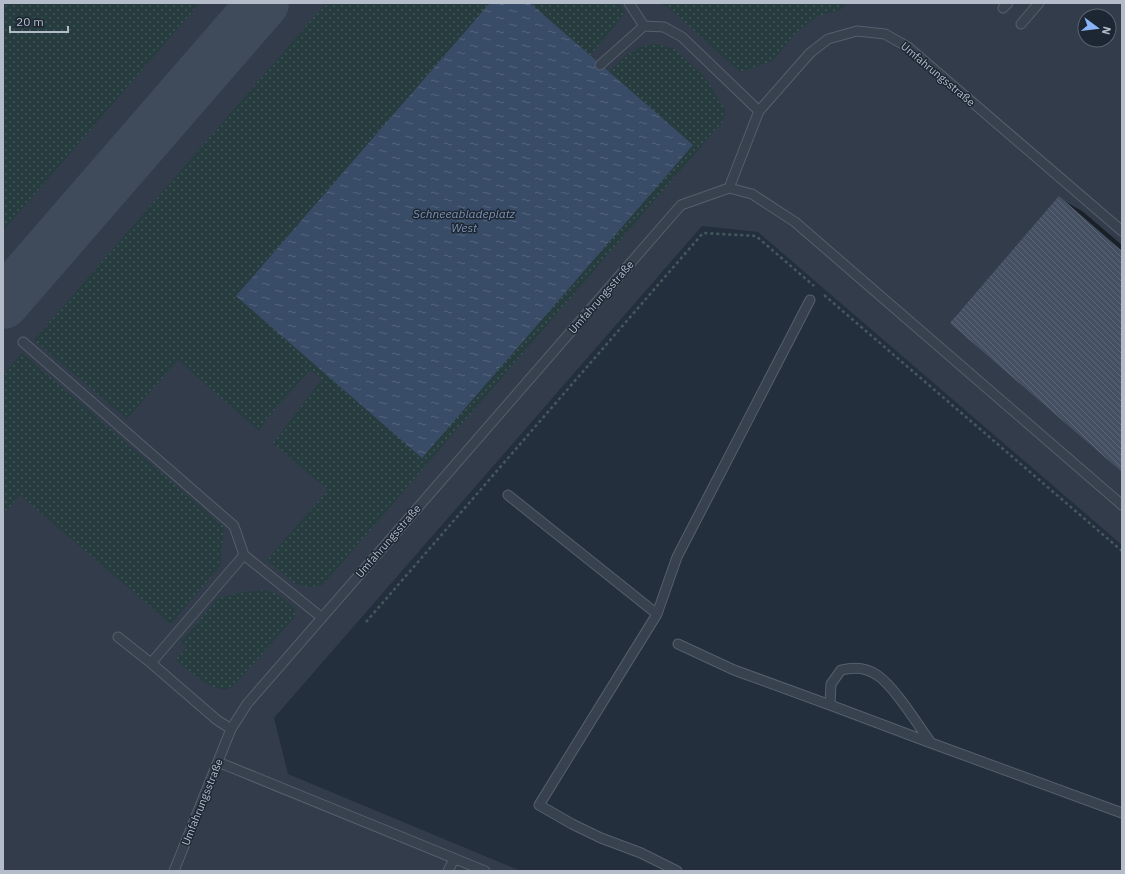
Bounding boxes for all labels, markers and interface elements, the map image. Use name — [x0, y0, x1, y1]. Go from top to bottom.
scale bar — [10, 8, 68, 34]
north arrow — [1077, 8, 1117, 48]
text: 20 m — [16, 14, 44, 29]
text: N — [1099, 25, 1114, 36]
street label: Umfahrungsstraße — [898, 39, 978, 109]
water label: Schneeabladeplatz West — [413, 206, 516, 235]
street label: Umfahrungsstraße — [565, 258, 637, 336]
street label: Umfahrungsstraße — [352, 502, 424, 580]
street label: Umfahrungsstraße — [178, 757, 226, 847]

